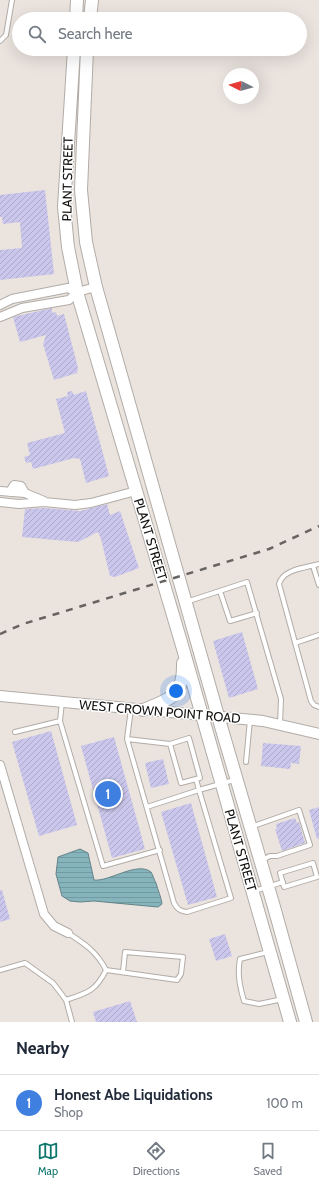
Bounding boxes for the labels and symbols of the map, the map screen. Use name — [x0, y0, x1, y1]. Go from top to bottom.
north arrow — [223, 68, 259, 104]
street label: PLANT STREET — [58, 136, 76, 221]
street label: PLANT STREET — [131, 496, 171, 582]
your location — [166, 681, 186, 701]
street label: WEST CROWN POINT ROAD — [79, 696, 241, 726]
pin: 1 — [95, 779, 121, 809]
street label: PLANT STREET — [222, 807, 260, 893]

